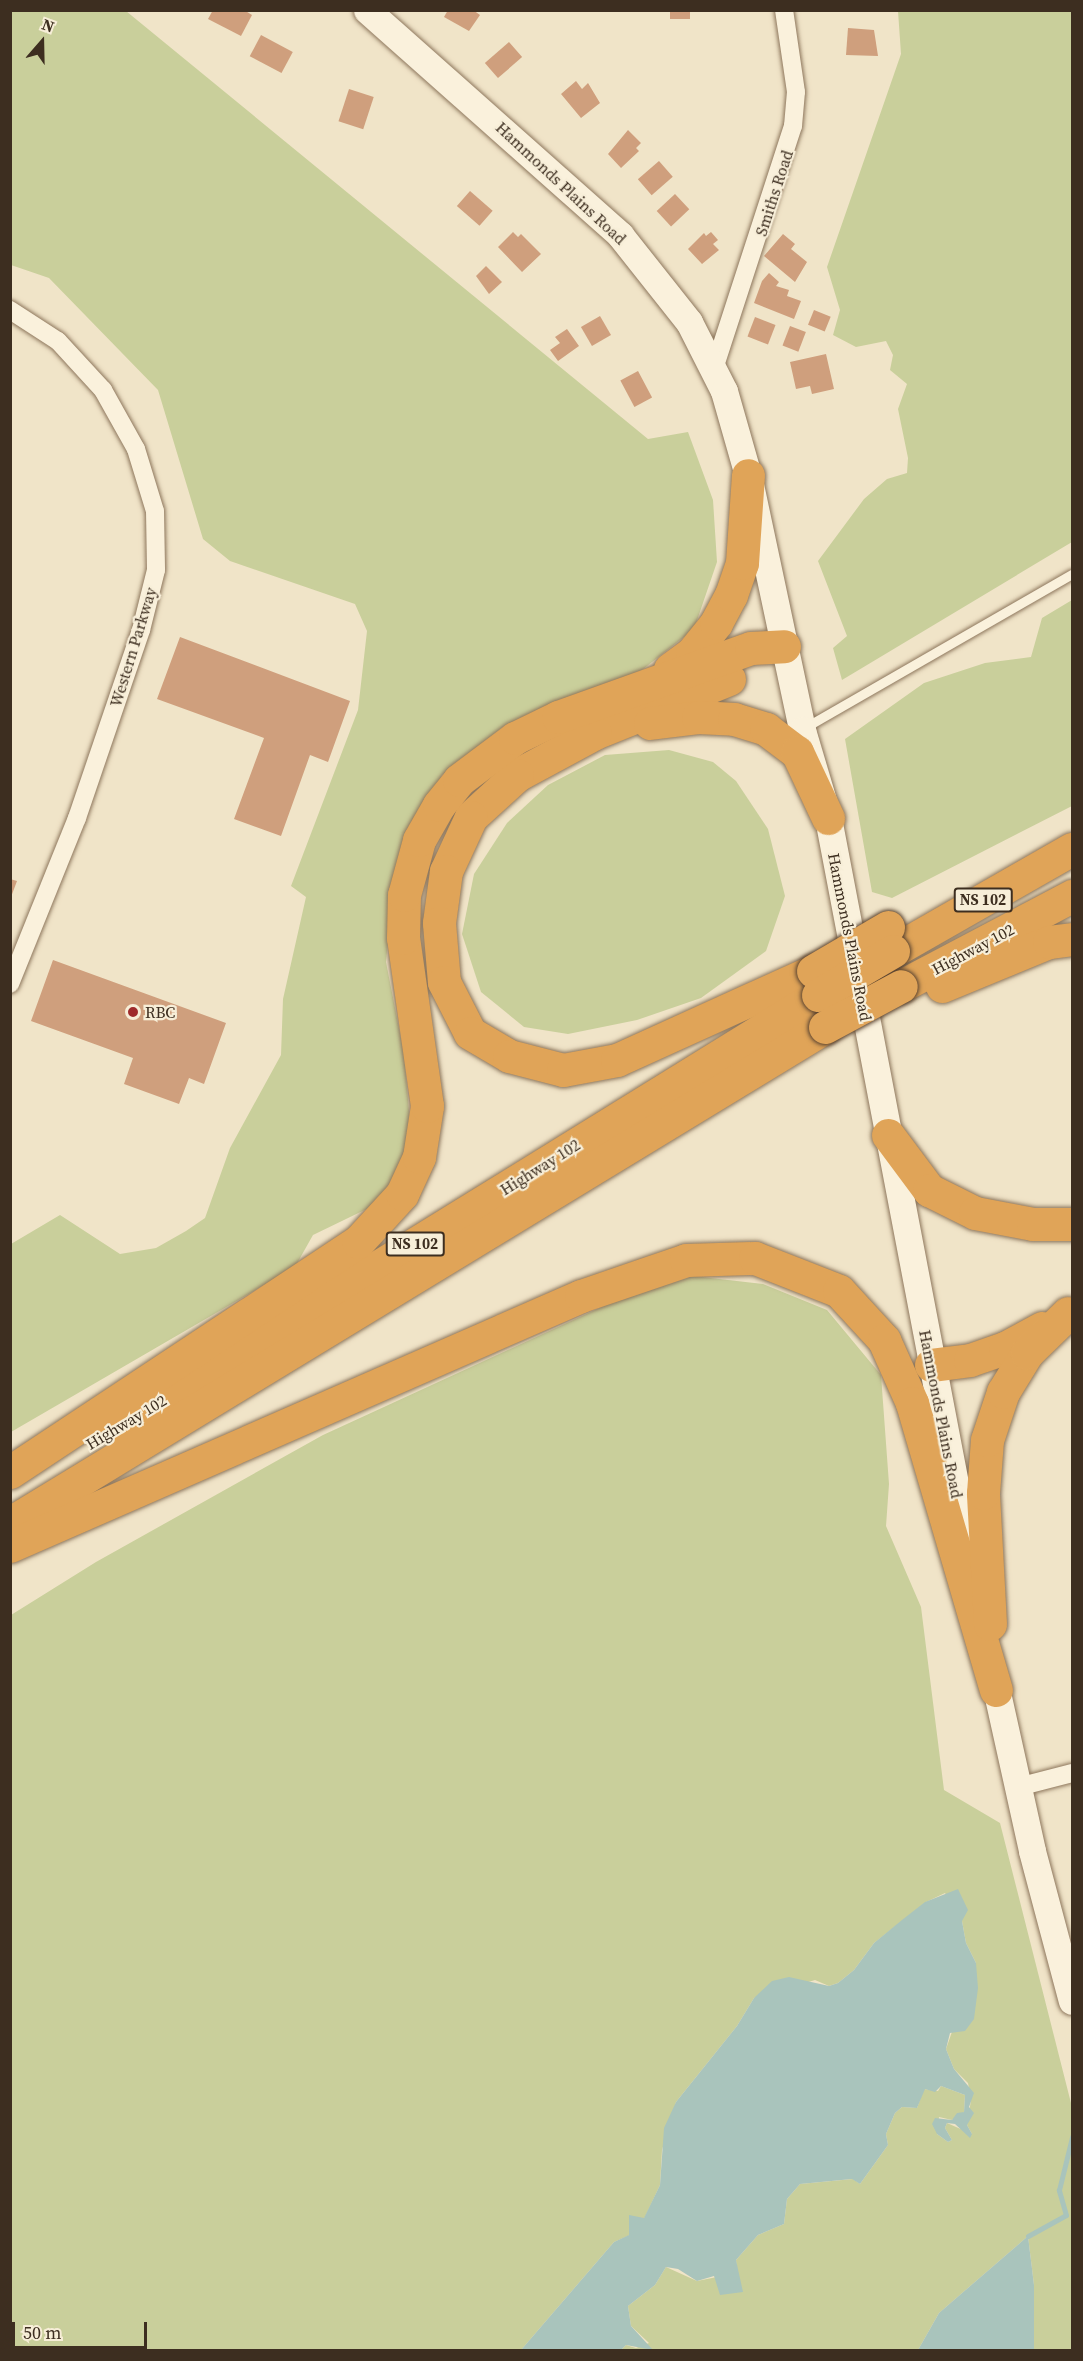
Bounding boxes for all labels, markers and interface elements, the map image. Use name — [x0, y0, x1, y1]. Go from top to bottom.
north arrow — [12, 12, 72, 72]
text: N — [39, 13, 57, 37]
street label: Hammonds Plains Road — [492, 118, 630, 248]
street label: Smiths Road — [751, 148, 797, 238]
street label: Western Parkway — [106, 585, 160, 709]
street label: Hammonds Plains Road — [824, 851, 876, 1023]
road number: NS 102 — [953, 888, 1013, 912]
street label: Highway 102 — [929, 919, 1017, 979]
place label: RBC — [145, 1002, 175, 1022]
marker: RBC — [126, 1005, 140, 1019]
street label: Highway 102 — [497, 1135, 583, 1199]
road number: NS 102 — [385, 1232, 445, 1256]
street label: Hammonds Plains Road — [915, 1328, 967, 1500]
street label: Highway 102 — [82, 1390, 170, 1454]
scale bar — [15, 2310, 150, 2348]
text: 50 m — [23, 2320, 61, 2345]

